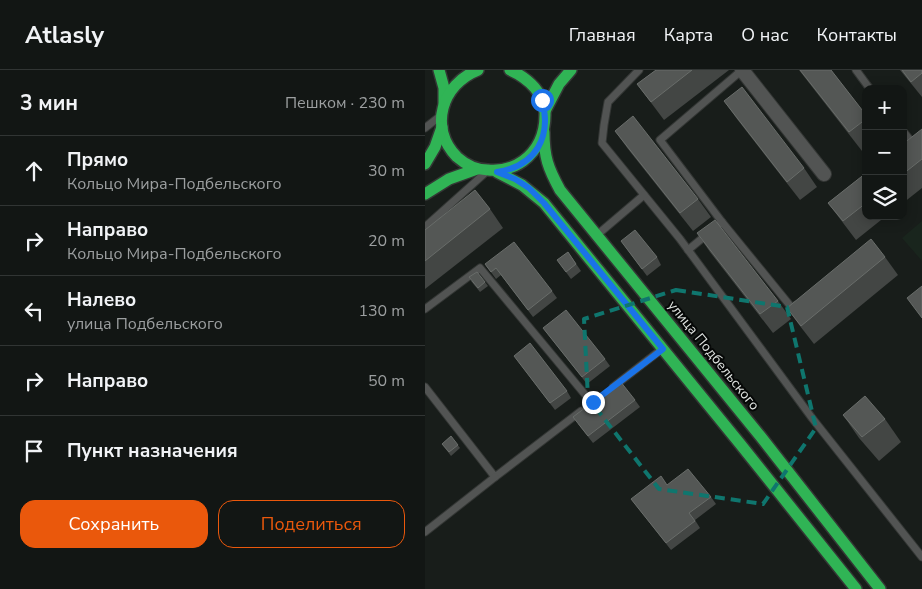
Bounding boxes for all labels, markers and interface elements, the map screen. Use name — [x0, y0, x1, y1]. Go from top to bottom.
text: Atlasly — [25, 19, 104, 51]
text: Главная — [569, 23, 636, 47]
text: Карта — [664, 23, 713, 47]
text: О нас — [741, 23, 789, 47]
text: Контакты — [817, 23, 897, 47]
map controls — [862, 85, 907, 220]
button: + — [862, 85, 907, 130]
text: 3 мин — [20, 89, 78, 117]
route start — [531, 89, 554, 112]
text: Пешком · 230 m — [285, 92, 405, 114]
button: − — [862, 130, 907, 175]
text: Прямо — [67, 147, 128, 173]
icon: ahead — [20, 157, 48, 185]
text: 30 m — [368, 160, 405, 182]
text: Кольцо Мира-Подбельского — [67, 173, 282, 195]
button: layers — [862, 175, 907, 220]
text: Направо — [67, 217, 148, 243]
icon: right — [20, 227, 48, 255]
text: 20 m — [368, 230, 405, 252]
text: Кольцо Мира-Подбельского — [67, 243, 282, 265]
text: Налево — [67, 287, 136, 313]
street label: улица Подбельского — [663, 296, 764, 414]
icon: left — [20, 297, 48, 325]
text: 130 m — [358, 300, 405, 322]
text: улица Подбельского — [67, 313, 223, 335]
icon: right — [20, 367, 48, 395]
text: Направо — [67, 368, 148, 394]
text: 50 m — [368, 370, 405, 392]
route end — [582, 391, 605, 414]
icon: arrive — [20, 437, 48, 465]
text: Пункт назначения — [67, 438, 238, 464]
button: Сохранить — [20, 500, 208, 548]
button: Поделиться — [218, 500, 405, 548]

